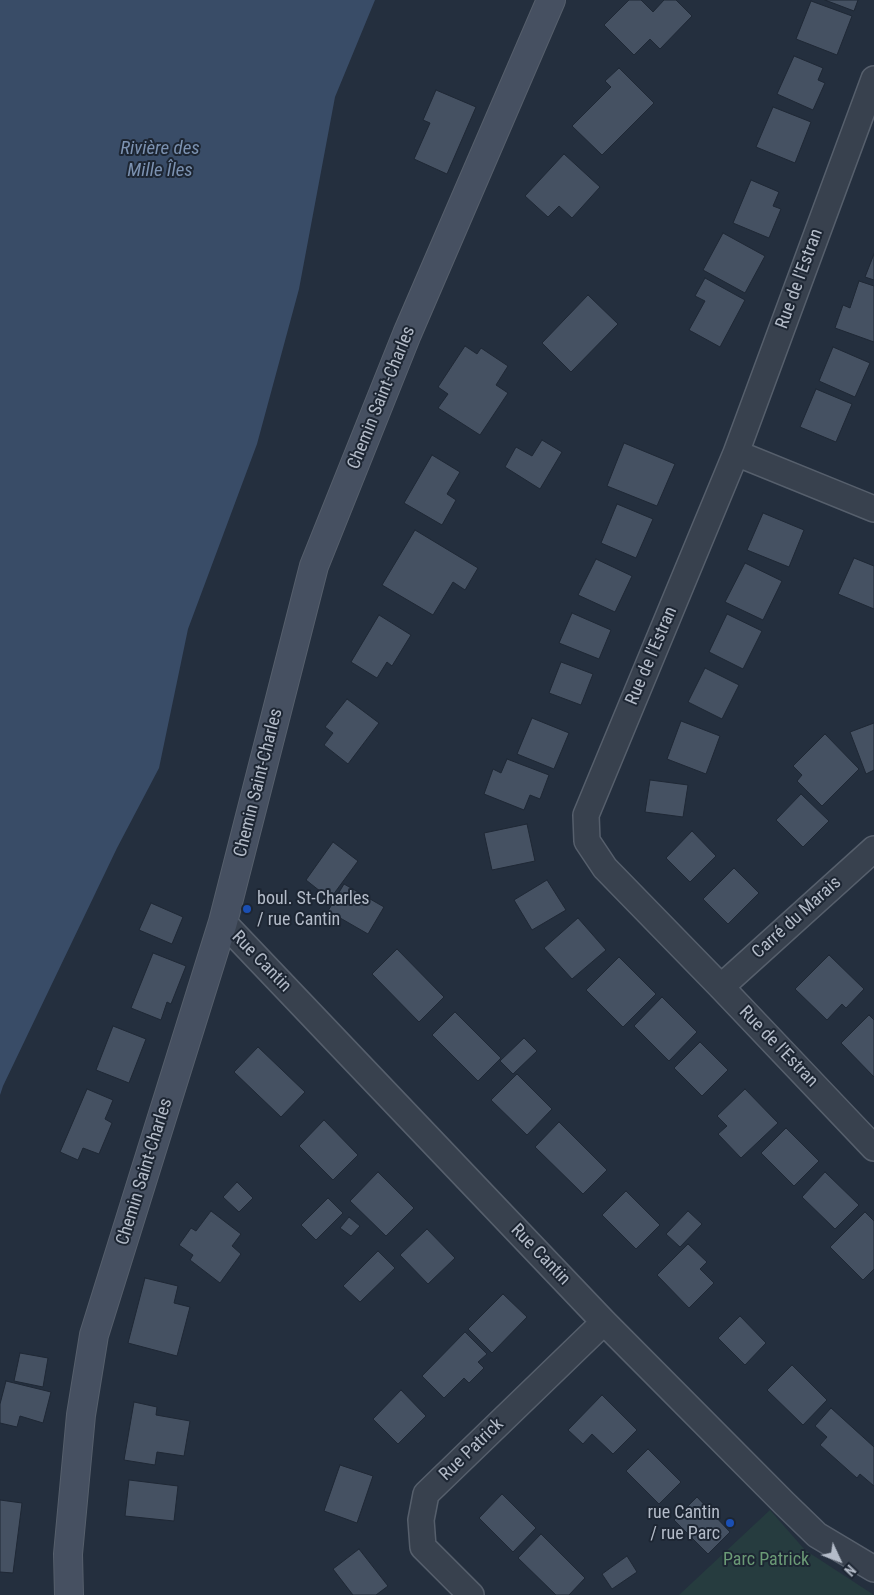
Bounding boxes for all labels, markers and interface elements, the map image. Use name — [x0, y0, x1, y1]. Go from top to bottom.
water label: Rivière des Mille Îles — [120, 138, 200, 182]
street label: Rue de l'Estran — [772, 226, 828, 332]
street label: Chemin Saint-Charles — [343, 323, 421, 473]
street label: Rue de l'Estran — [622, 604, 682, 708]
street label: Chemin Saint-Charles — [230, 707, 288, 859]
street label: Carré du Marais — [748, 872, 846, 964]
place label: boul. St-Charles / rue Cantin — [257, 888, 370, 931]
marker: boul. St-Charles / rue Cantin — [241, 903, 253, 915]
street label: Rue Cantin — [227, 927, 295, 997]
street label: Rue de l'Estran — [734, 1002, 822, 1092]
street label: Chemin Saint-Charles — [112, 1096, 178, 1248]
street label: Rue Cantin — [506, 1220, 574, 1290]
street label: Rue Patrick — [435, 1414, 509, 1486]
place label: rue Cantin / rue Parc — [648, 1502, 720, 1545]
marker: rue Cantin / rue Parc — [724, 1517, 736, 1529]
north arrow — [814, 1535, 864, 1585]
park label: Parc Patrick — [723, 1549, 809, 1571]
text: N — [841, 1562, 859, 1579]

